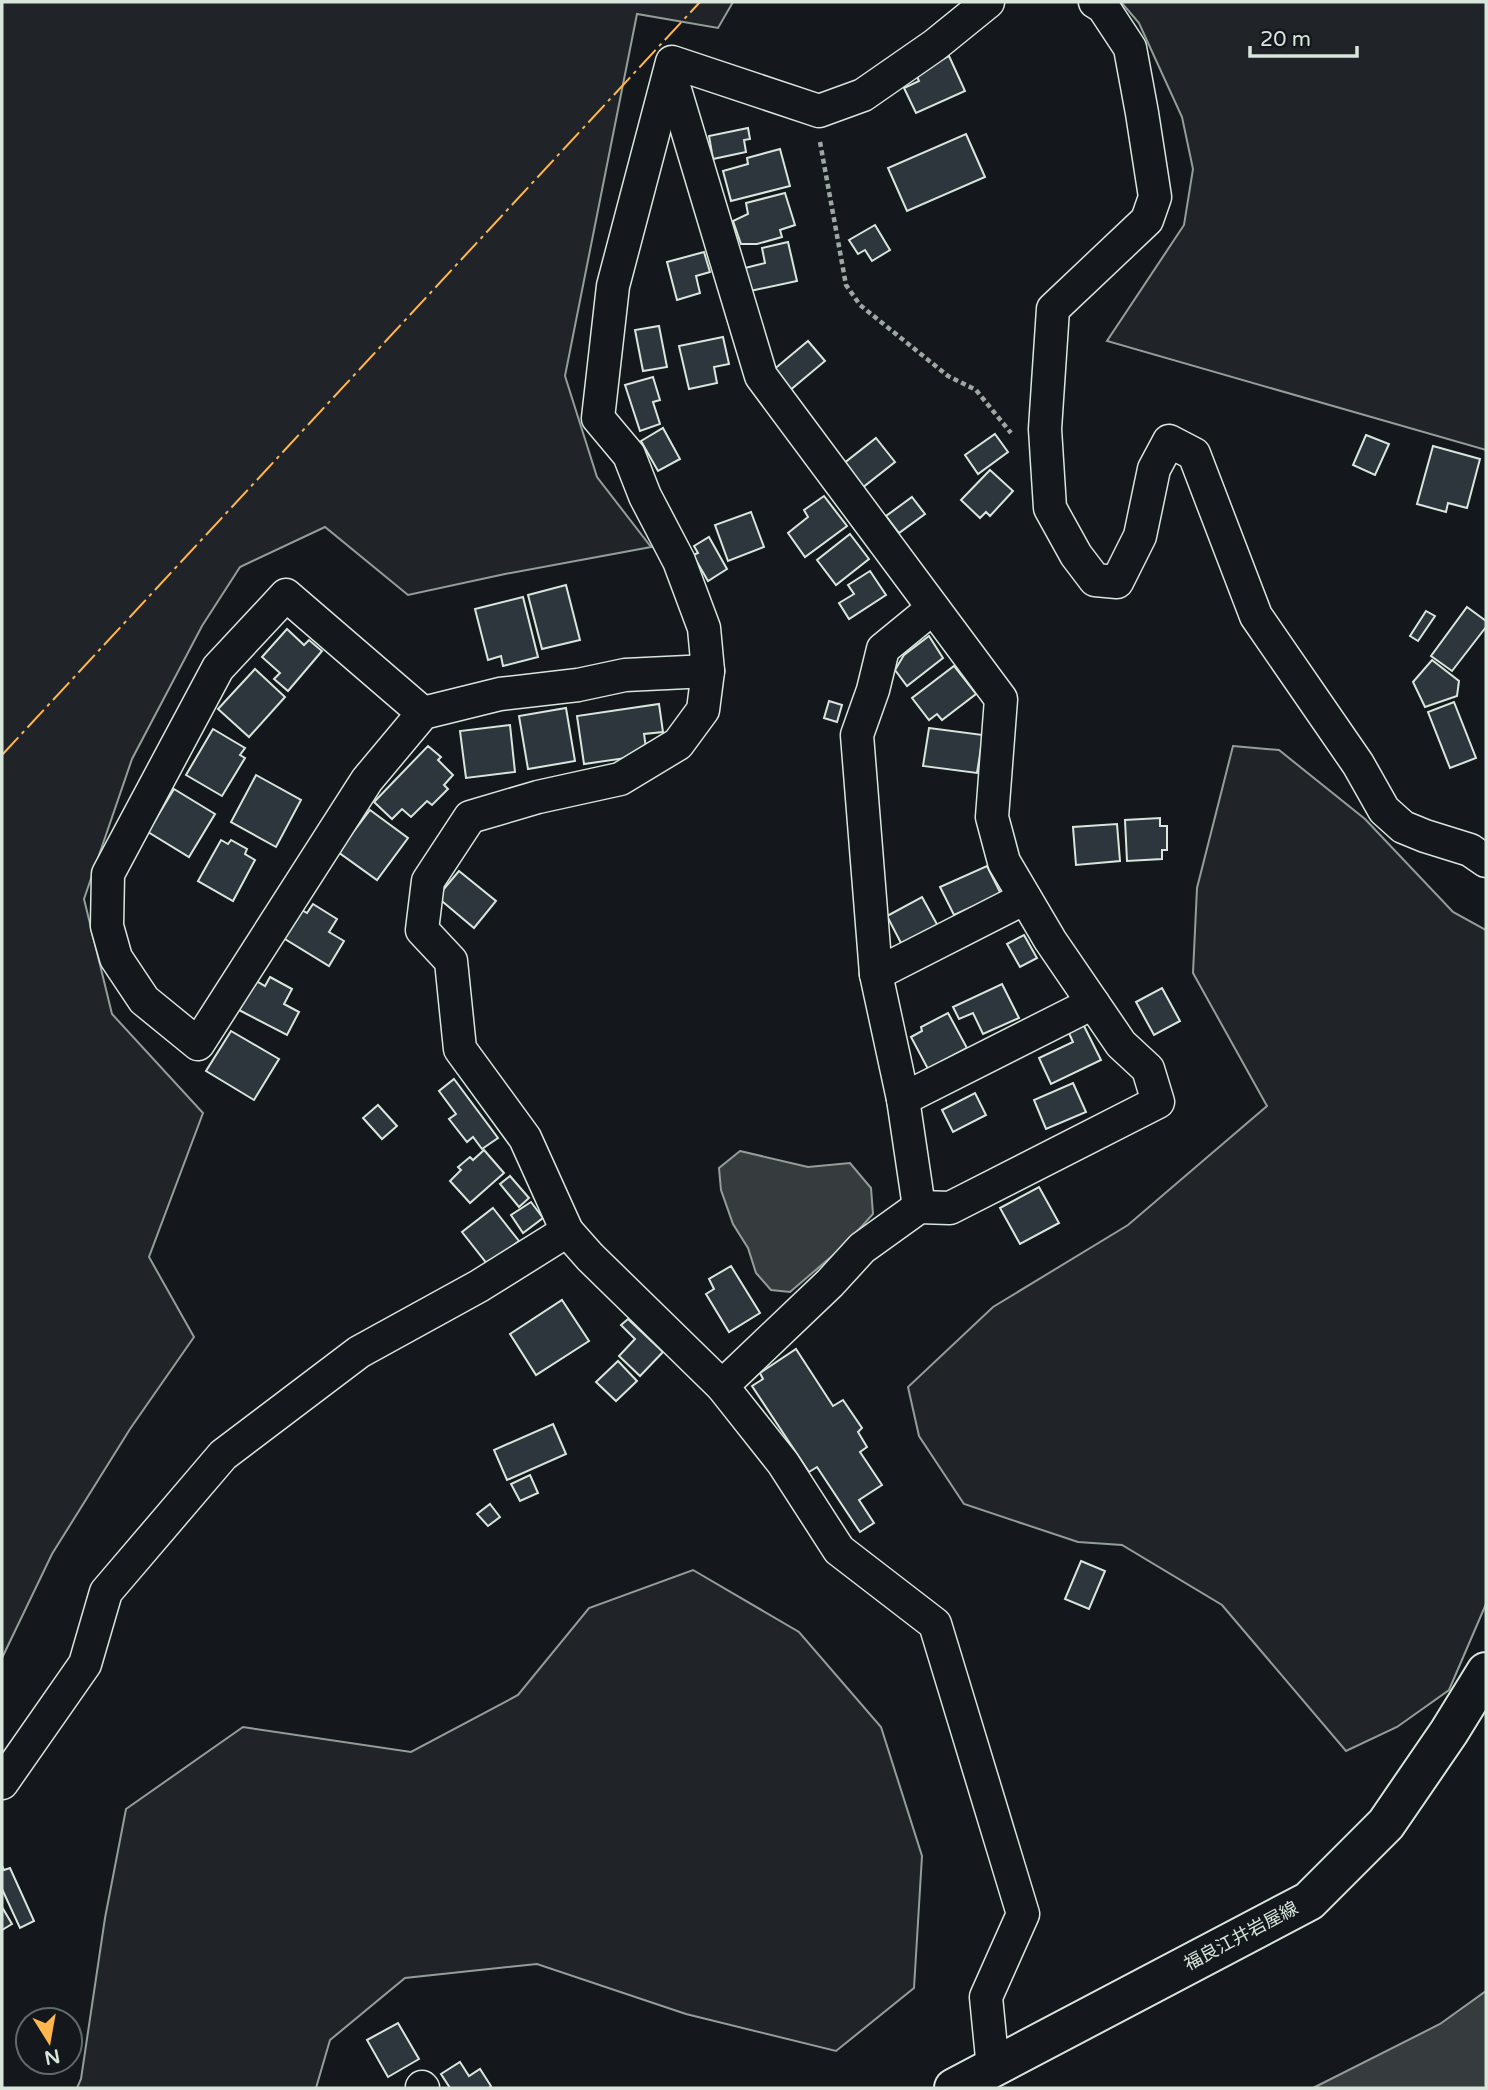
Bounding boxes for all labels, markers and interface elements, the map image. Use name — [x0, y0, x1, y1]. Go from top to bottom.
scale bar — [1250, 14, 1357, 58]
text: 20 m — [1260, 27, 1311, 52]
street label: 福良江井岩屋線 — [1180, 1897, 1302, 1975]
north arrow — [14, 2006, 84, 2076]
text: N — [42, 2044, 62, 2069]

